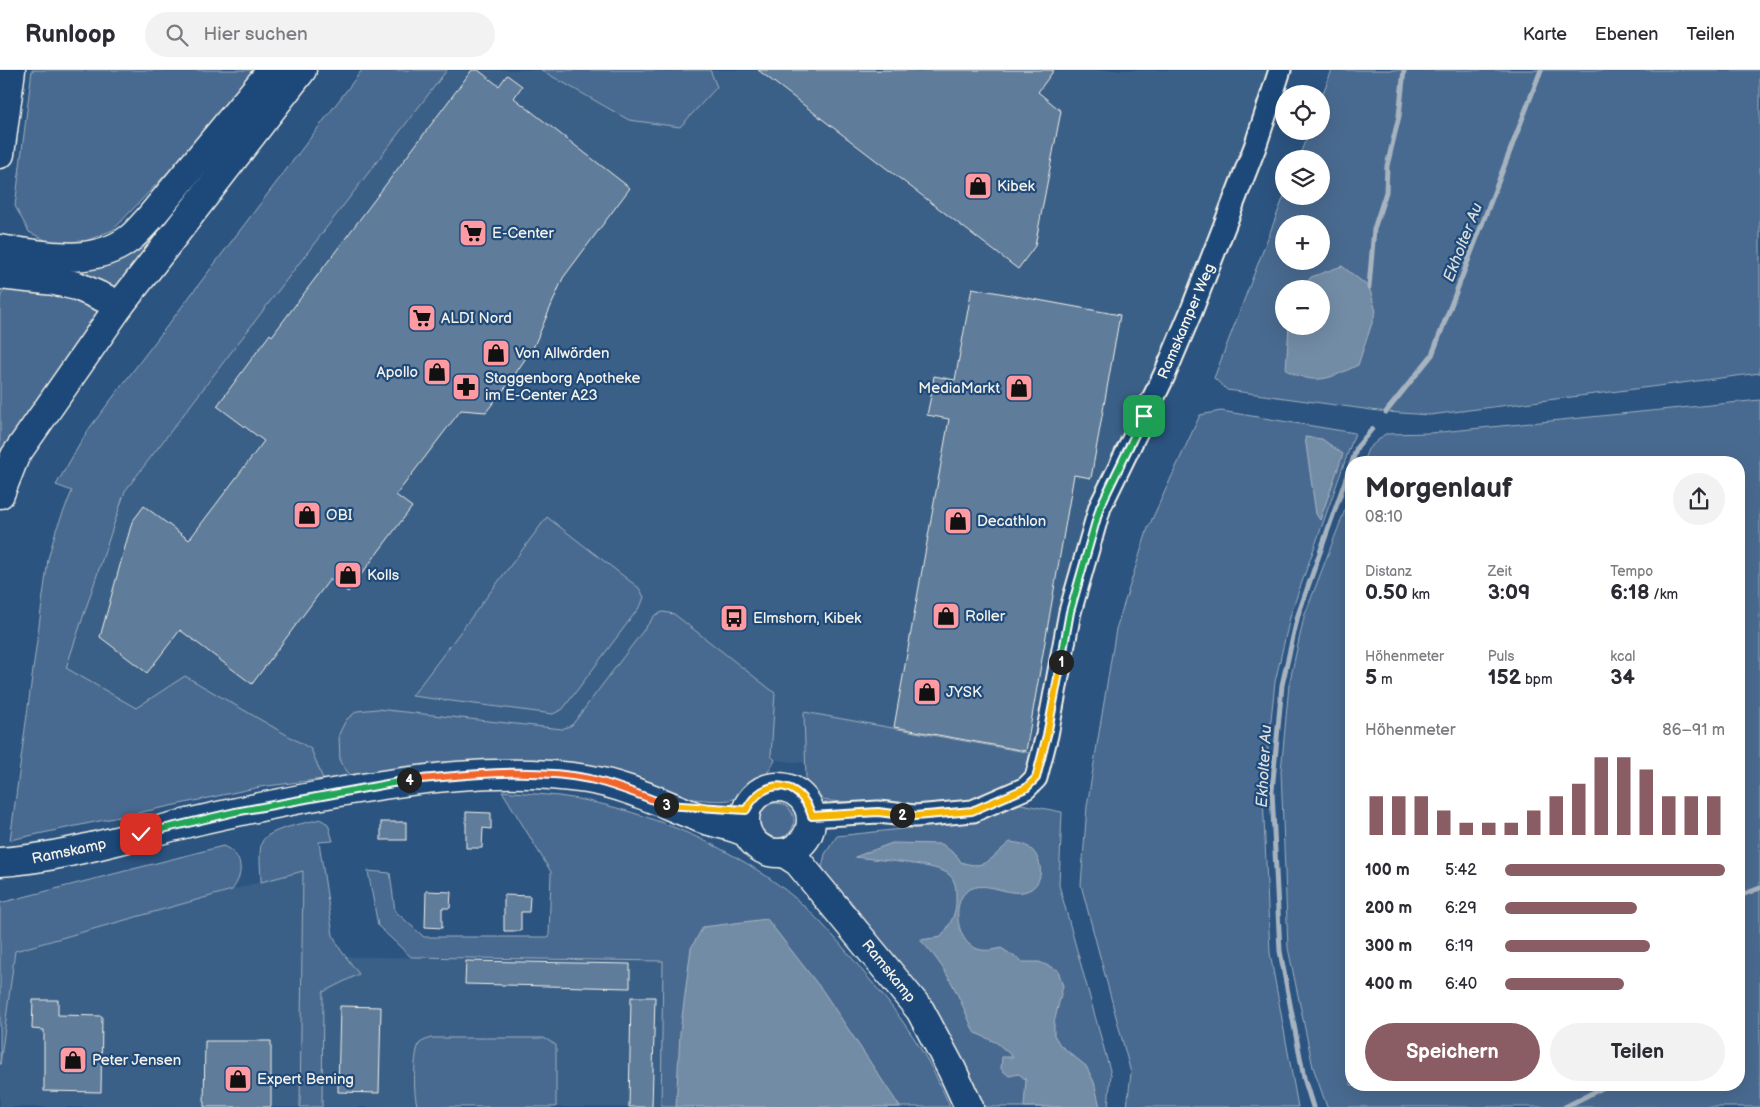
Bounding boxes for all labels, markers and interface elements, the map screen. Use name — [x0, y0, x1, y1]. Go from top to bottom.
search box — [145, 12, 495, 57]
text: Runloop — [25, 20, 115, 49]
icon: search — [163, 21, 191, 49]
text: Hier suchen — [203, 23, 308, 46]
text: Karte — [1523, 24, 1567, 45]
text: Ebenen — [1595, 24, 1658, 45]
text: Teilen — [1686, 24, 1735, 45]
map controls — [1275, 85, 1330, 335]
button: locate — [1275, 85, 1330, 140]
button: layers — [1275, 150, 1330, 205]
shop icon: Kibek — [963, 171, 993, 201]
place label: Kibek — [997, 177, 1036, 196]
water label: Ekholter Au — [1440, 200, 1487, 285]
button: + — [1275, 215, 1330, 270]
supermarket icon: E-Center — [458, 218, 488, 248]
place label: E-Center — [492, 224, 554, 243]
street label: Ramskamper Weg — [1154, 260, 1219, 382]
button: − — [1275, 280, 1330, 335]
supermarket icon: ALDI Nord — [407, 303, 437, 333]
place label: ALDI Nord — [441, 309, 512, 328]
shop icon: Von Allwörden — [481, 338, 511, 368]
place label: Von Allwörden — [515, 344, 609, 363]
shop icon: Apollo — [422, 357, 452, 387]
place label: Apollo — [377, 363, 418, 382]
place label: Staggenborg Apotheke im E-Center A23 — [485, 369, 640, 405]
pharmacy icon: Staggenborg Apotheke im E-Center A23 — [451, 372, 481, 402]
shop icon: MediaMarkt — [1004, 373, 1034, 403]
place label: MediaMarkt — [918, 379, 1000, 398]
pin — [1123, 395, 1165, 437]
icon: arrive — [1130, 402, 1158, 430]
text: Morgenlauf — [1365, 472, 1512, 505]
button: share — [1673, 473, 1725, 525]
shop icon: OBI — [292, 500, 322, 530]
place label: OBI — [326, 506, 353, 525]
shop icon: Decathlon — [943, 506, 973, 536]
text: 08:10 — [1365, 508, 1403, 527]
place label: Decathlon — [977, 512, 1046, 531]
shop icon: Kolls — [333, 560, 363, 590]
text: Distanz — [1365, 563, 1412, 580]
text: Zeit — [1488, 563, 1512, 580]
text: Tempo — [1610, 563, 1653, 580]
place label: Kolls — [367, 566, 400, 585]
text: 0.50 — [1365, 580, 1408, 605]
text: 3:09 — [1488, 580, 1530, 605]
text: 6:18 — [1610, 580, 1650, 605]
text: km — [1408, 586, 1430, 603]
text: /km — [1650, 586, 1678, 603]
shop icon: Roller — [931, 601, 961, 631]
bus stop icon: Elmshorn, Kibek — [719, 603, 749, 633]
place label: Roller — [965, 607, 1006, 626]
place label: Elmshorn, Kibek — [753, 609, 862, 628]
text: Höhenmeter — [1365, 648, 1444, 665]
text: Puls — [1488, 648, 1514, 665]
text: kcal — [1610, 648, 1635, 665]
pin: 1 — [1048, 650, 1074, 674]
text: 1 — [1059, 654, 1064, 671]
text: 5 — [1365, 665, 1377, 690]
text: 152 — [1488, 665, 1521, 690]
text: 34 — [1610, 665, 1635, 690]
text: m — [1377, 671, 1392, 688]
text: bpm — [1521, 671, 1553, 688]
shop icon: JYSK — [912, 677, 942, 707]
place label: JYSK — [946, 683, 982, 702]
text: Höhenmeter — [1365, 721, 1455, 740]
text: 86–91 m — [1662, 721, 1725, 740]
water label: Ekholter Au — [1253, 724, 1276, 808]
pin: 4 — [396, 768, 422, 792]
text: 4 — [405, 772, 414, 789]
pin: 3 — [654, 792, 678, 818]
text: 3 — [662, 797, 671, 814]
pin: 2 — [890, 802, 914, 828]
text: 2 — [898, 807, 907, 824]
pin — [120, 813, 162, 855]
icon: check — [127, 820, 155, 848]
street label: Ramskamp — [30, 834, 108, 869]
text: 100 m — [1365, 861, 1410, 880]
text: 5:42 — [1445, 861, 1477, 880]
text: 200 m — [1365, 899, 1412, 918]
text: 6:29 — [1445, 899, 1477, 918]
street label: Ramskamp — [857, 936, 920, 1007]
text: 300 m — [1365, 937, 1412, 956]
text: 6:19 — [1445, 937, 1473, 956]
text: 400 m — [1365, 975, 1412, 994]
text: 6:40 — [1445, 975, 1477, 994]
button: Speichern — [1365, 1023, 1540, 1081]
button: Teilen — [1550, 1023, 1725, 1081]
shop icon: Peter Jensen — [58, 1045, 88, 1075]
place label: Peter Jensen — [92, 1051, 181, 1070]
shop icon: Expert Bening — [223, 1064, 253, 1094]
place label: Expert Bening — [257, 1070, 354, 1089]

